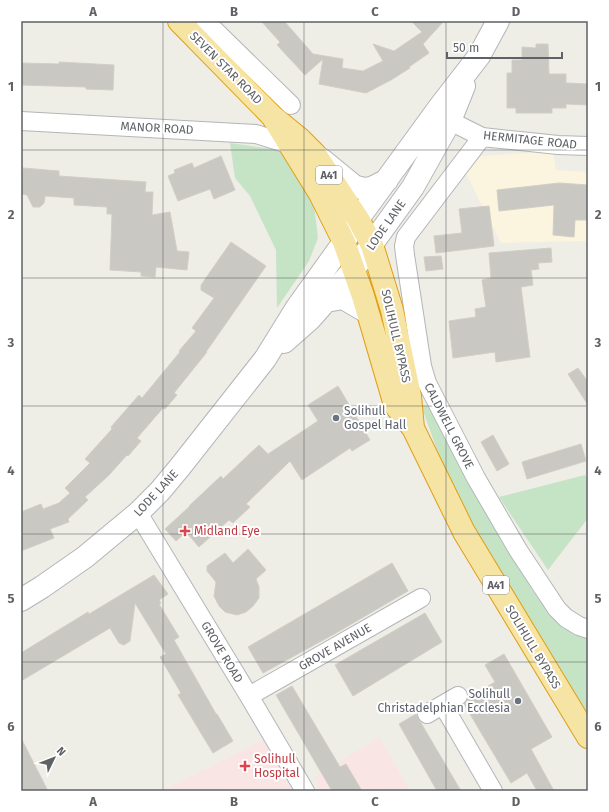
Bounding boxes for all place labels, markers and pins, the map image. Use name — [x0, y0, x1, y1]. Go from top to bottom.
place label: Solihull Gospel Hall — [344, 404, 407, 432]
marker: Solihull Gospel Hall — [331, 413, 341, 423]
place label: Midland Eye — [194, 524, 260, 538]
marker: Midland Eye — [179, 525, 191, 537]
place label: Solihull Christadelphian Ecclesia — [378, 687, 510, 715]
marker: Solihull Christadelphian Ecclesia — [513, 696, 523, 706]
place label: Solihull Hospital — [254, 752, 300, 780]
marker: Solihull Hospital — [239, 760, 251, 772]

